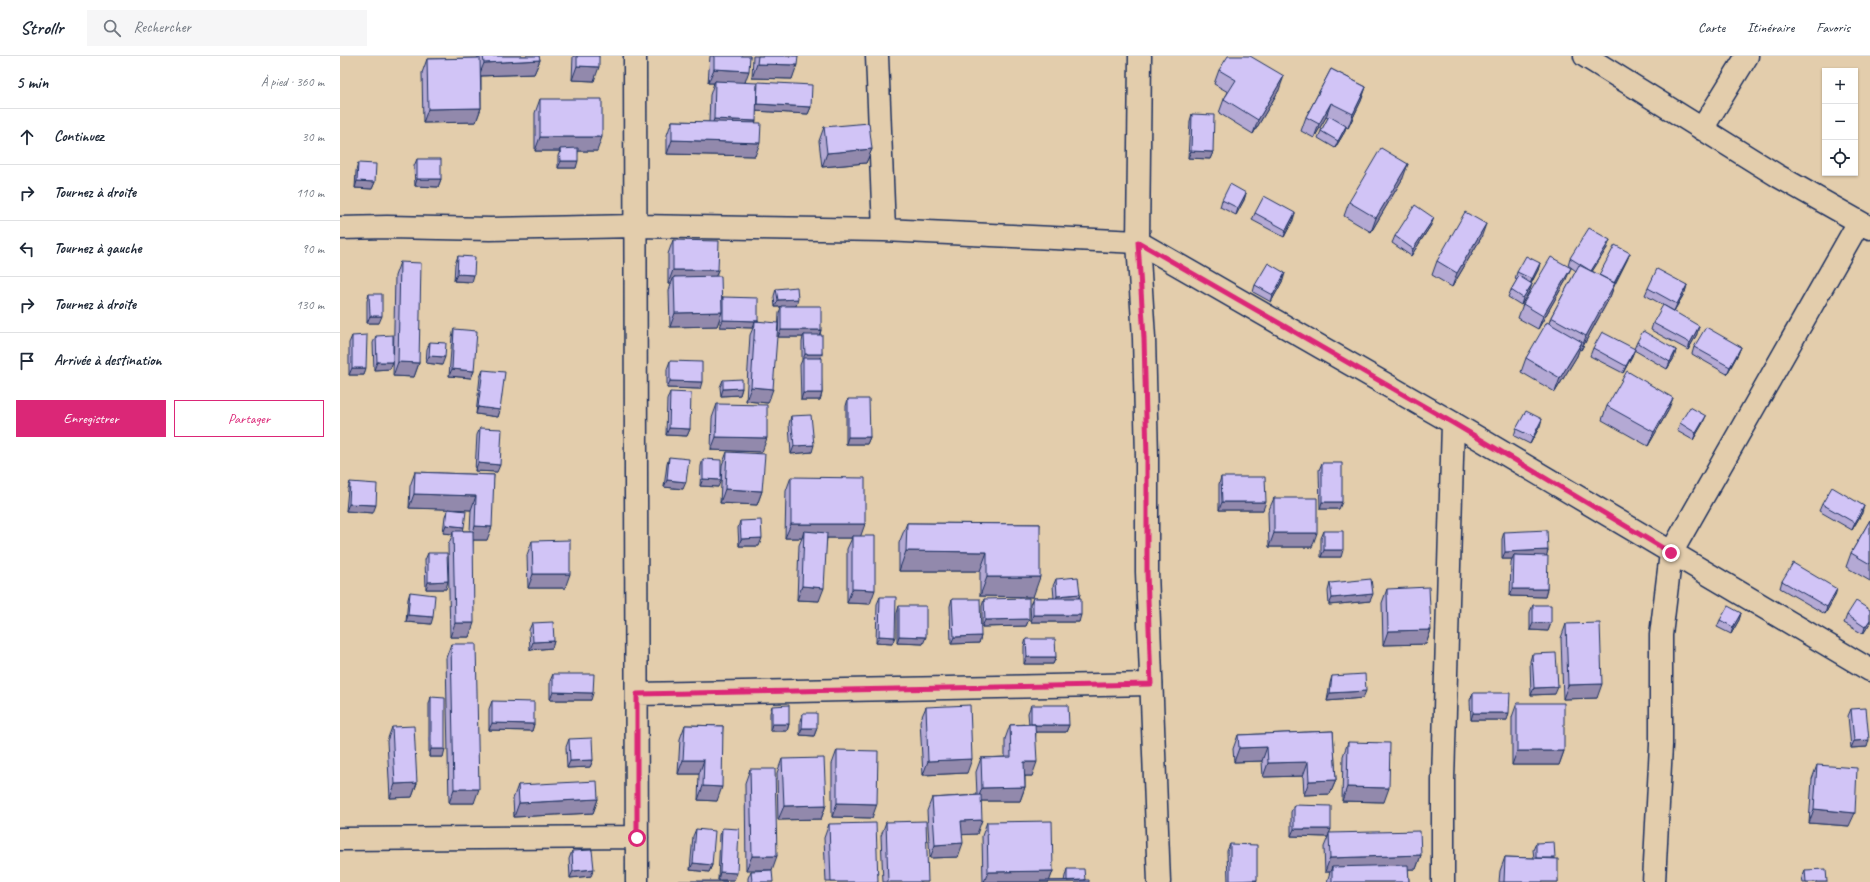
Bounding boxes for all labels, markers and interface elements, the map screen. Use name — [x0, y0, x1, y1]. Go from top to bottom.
search box — [87, 10, 367, 46]
text: Strollr — [20, 16, 63, 40]
icon: search — [101, 17, 123, 39]
text: Rechercher — [133, 18, 191, 37]
text: Carte — [1698, 19, 1725, 36]
text: Itinéraire — [1747, 19, 1794, 36]
text: Favoris — [1816, 19, 1850, 36]
map controls — [1822, 68, 1858, 176]
button: + — [1822, 68, 1858, 104]
text: 5 min — [16, 72, 48, 93]
text: À pied · 360 m — [261, 74, 324, 90]
button: − — [1822, 104, 1858, 140]
icon: ahead — [16, 126, 38, 148]
text: Continuez — [54, 127, 104, 146]
text: 30 m — [302, 129, 324, 145]
button: locate — [1822, 140, 1858, 176]
icon: right — [16, 182, 38, 204]
text: Tournez à droite — [54, 183, 136, 202]
text: 110 m — [296, 185, 324, 201]
icon: left — [16, 238, 38, 260]
text: Tournez à gauche — [54, 239, 141, 258]
text: 90 m — [302, 241, 324, 257]
icon: right — [16, 294, 38, 316]
text: Tournez à droite — [54, 295, 136, 314]
text: 130 m — [296, 297, 324, 313]
icon: arrive — [16, 350, 38, 372]
text: Arrivée à destination — [54, 351, 162, 370]
button: Enregistrer — [16, 400, 166, 437]
button: Partager — [174, 400, 324, 437]
route end — [1662, 544, 1680, 562]
route start — [628, 829, 646, 847]

